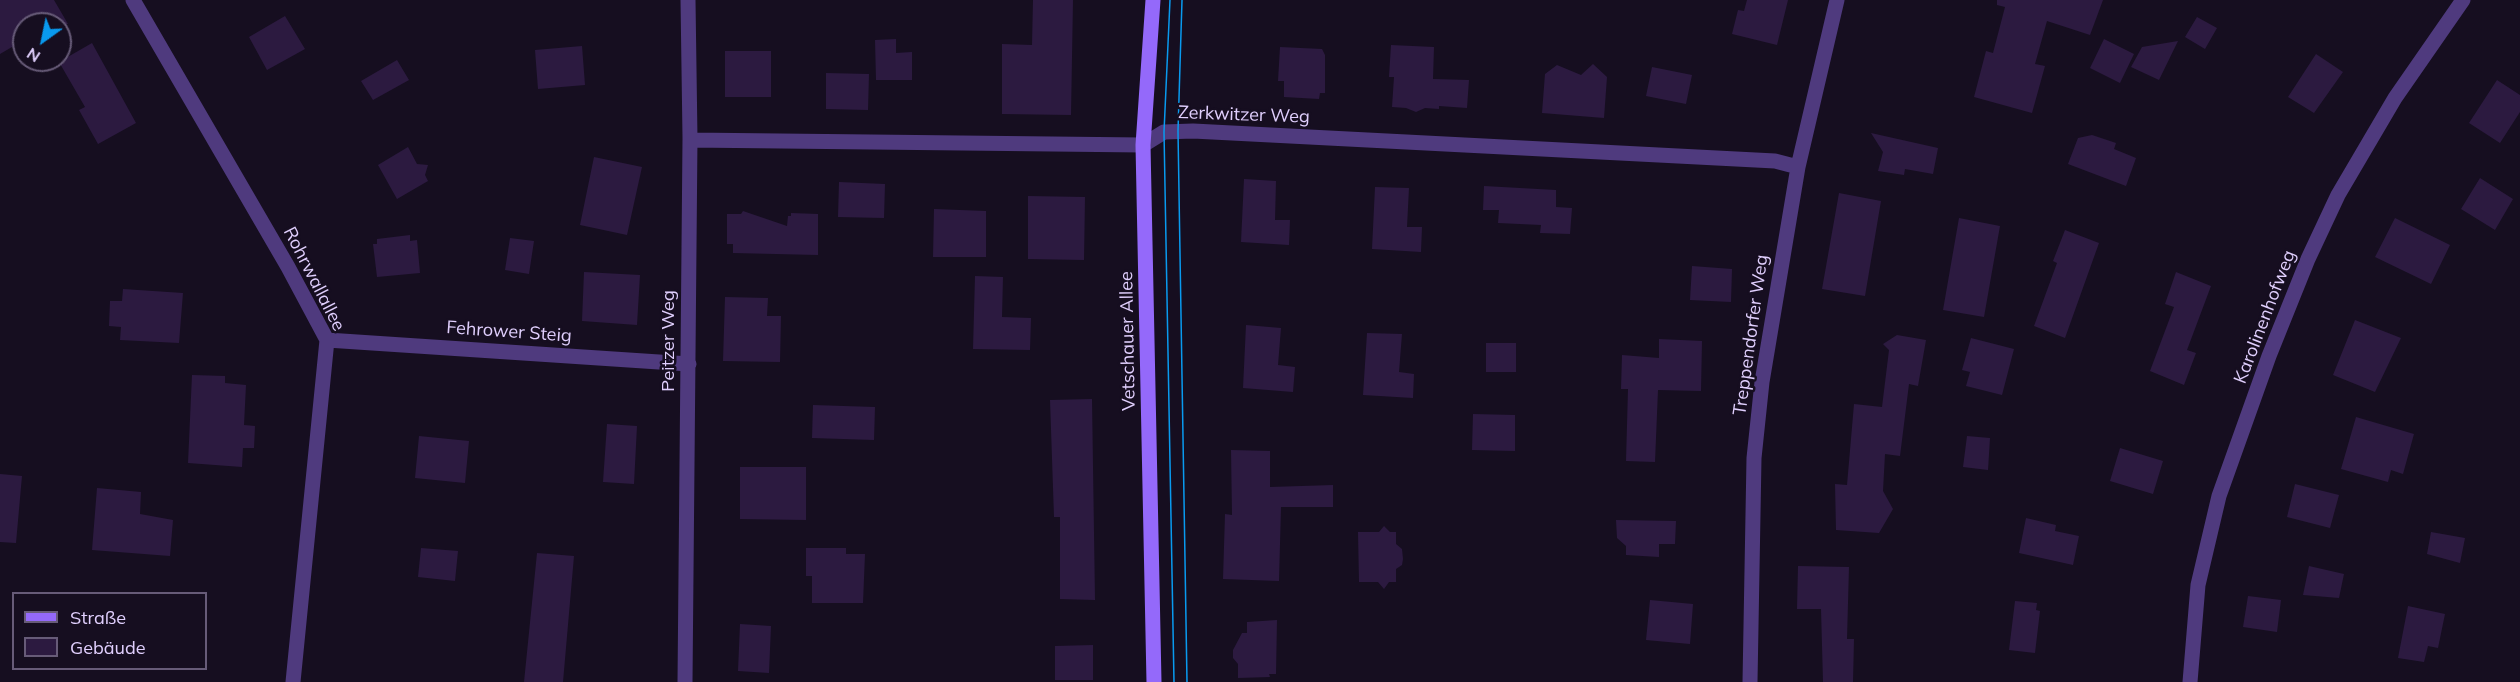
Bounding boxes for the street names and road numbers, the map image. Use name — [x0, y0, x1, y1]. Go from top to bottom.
street label: Zerkwitzer Weg — [1178, 102, 1310, 128]
street label: Rohrwallallee — [279, 223, 349, 335]
street label: Karolinenhofweg — [2230, 247, 2300, 387]
street label: Treppendorfer Weg — [1729, 253, 1773, 417]
street label: Vetschauer Allee — [1116, 271, 1140, 411]
street label: Peitzer Weg — [658, 290, 680, 392]
street label: Fehrower Steig — [446, 317, 572, 347]

